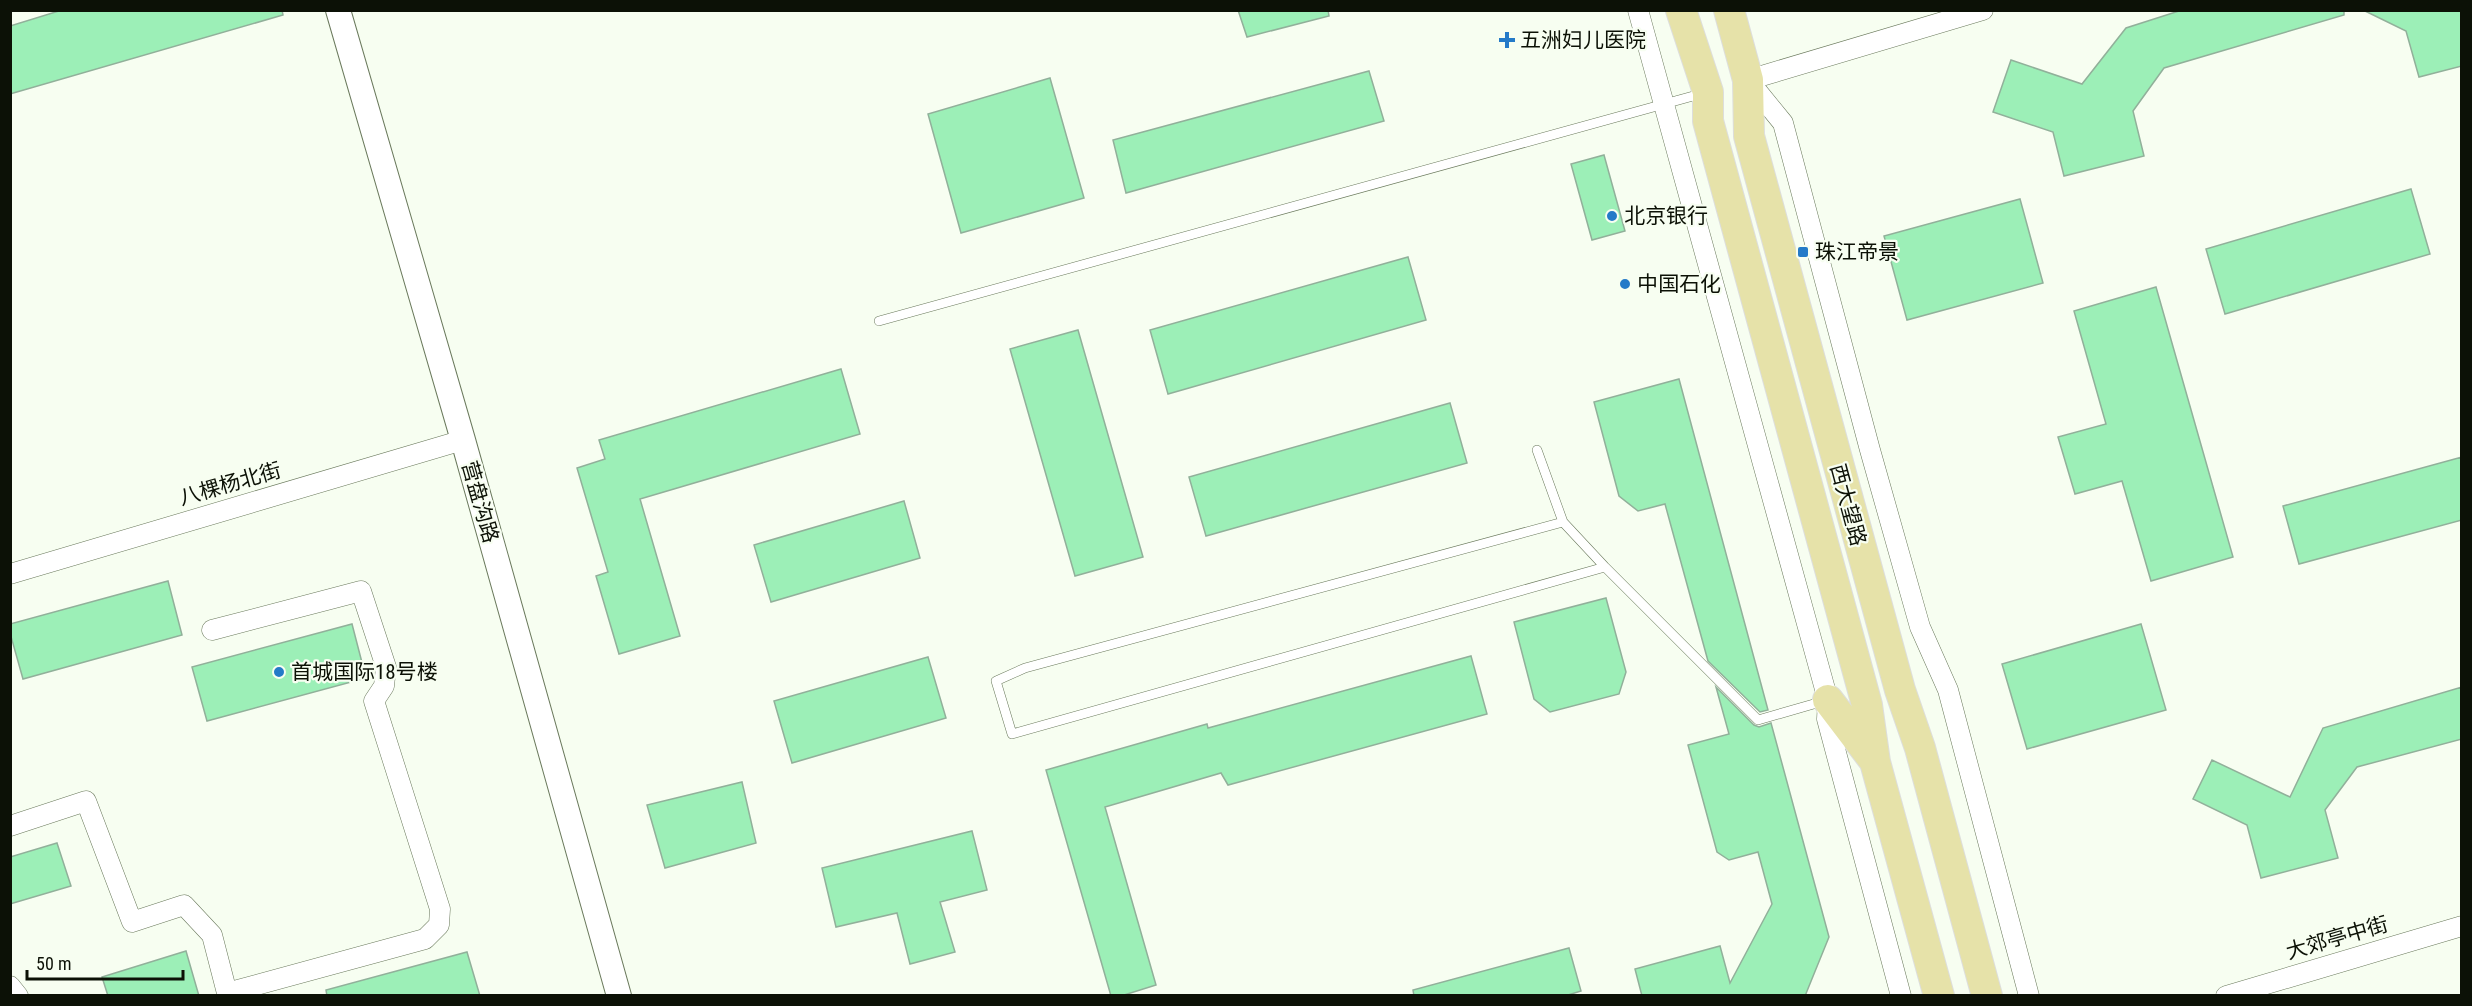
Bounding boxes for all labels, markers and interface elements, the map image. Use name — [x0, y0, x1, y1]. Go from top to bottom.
place label: 五洲妇儿医院 — [1520, 28, 1646, 52]
marker: 五洲妇儿医院 — [1498, 31, 1516, 49]
place label: 北京银行 — [1624, 204, 1708, 228]
marker: 北京银行 — [1605, 209, 1619, 223]
place label: 珠江帝景 — [1815, 240, 1899, 264]
marker: 珠江帝景 — [1796, 245, 1810, 259]
place label: 中国石化 — [1637, 272, 1721, 296]
marker: 中国石化 — [1618, 277, 1632, 291]
street label: 八棵杨北街 — [176, 458, 284, 510]
street label: 营盘沟路 — [457, 458, 503, 546]
street label: 西大望路 — [1826, 461, 1870, 549]
place label: 首城国际18号楼 — [291, 660, 438, 684]
marker: 首城国际18号楼 — [272, 665, 286, 679]
street label: 大郊亭中街 — [2283, 912, 2391, 964]
scale bar — [27, 943, 183, 981]
text: 50 m — [36, 953, 71, 974]

